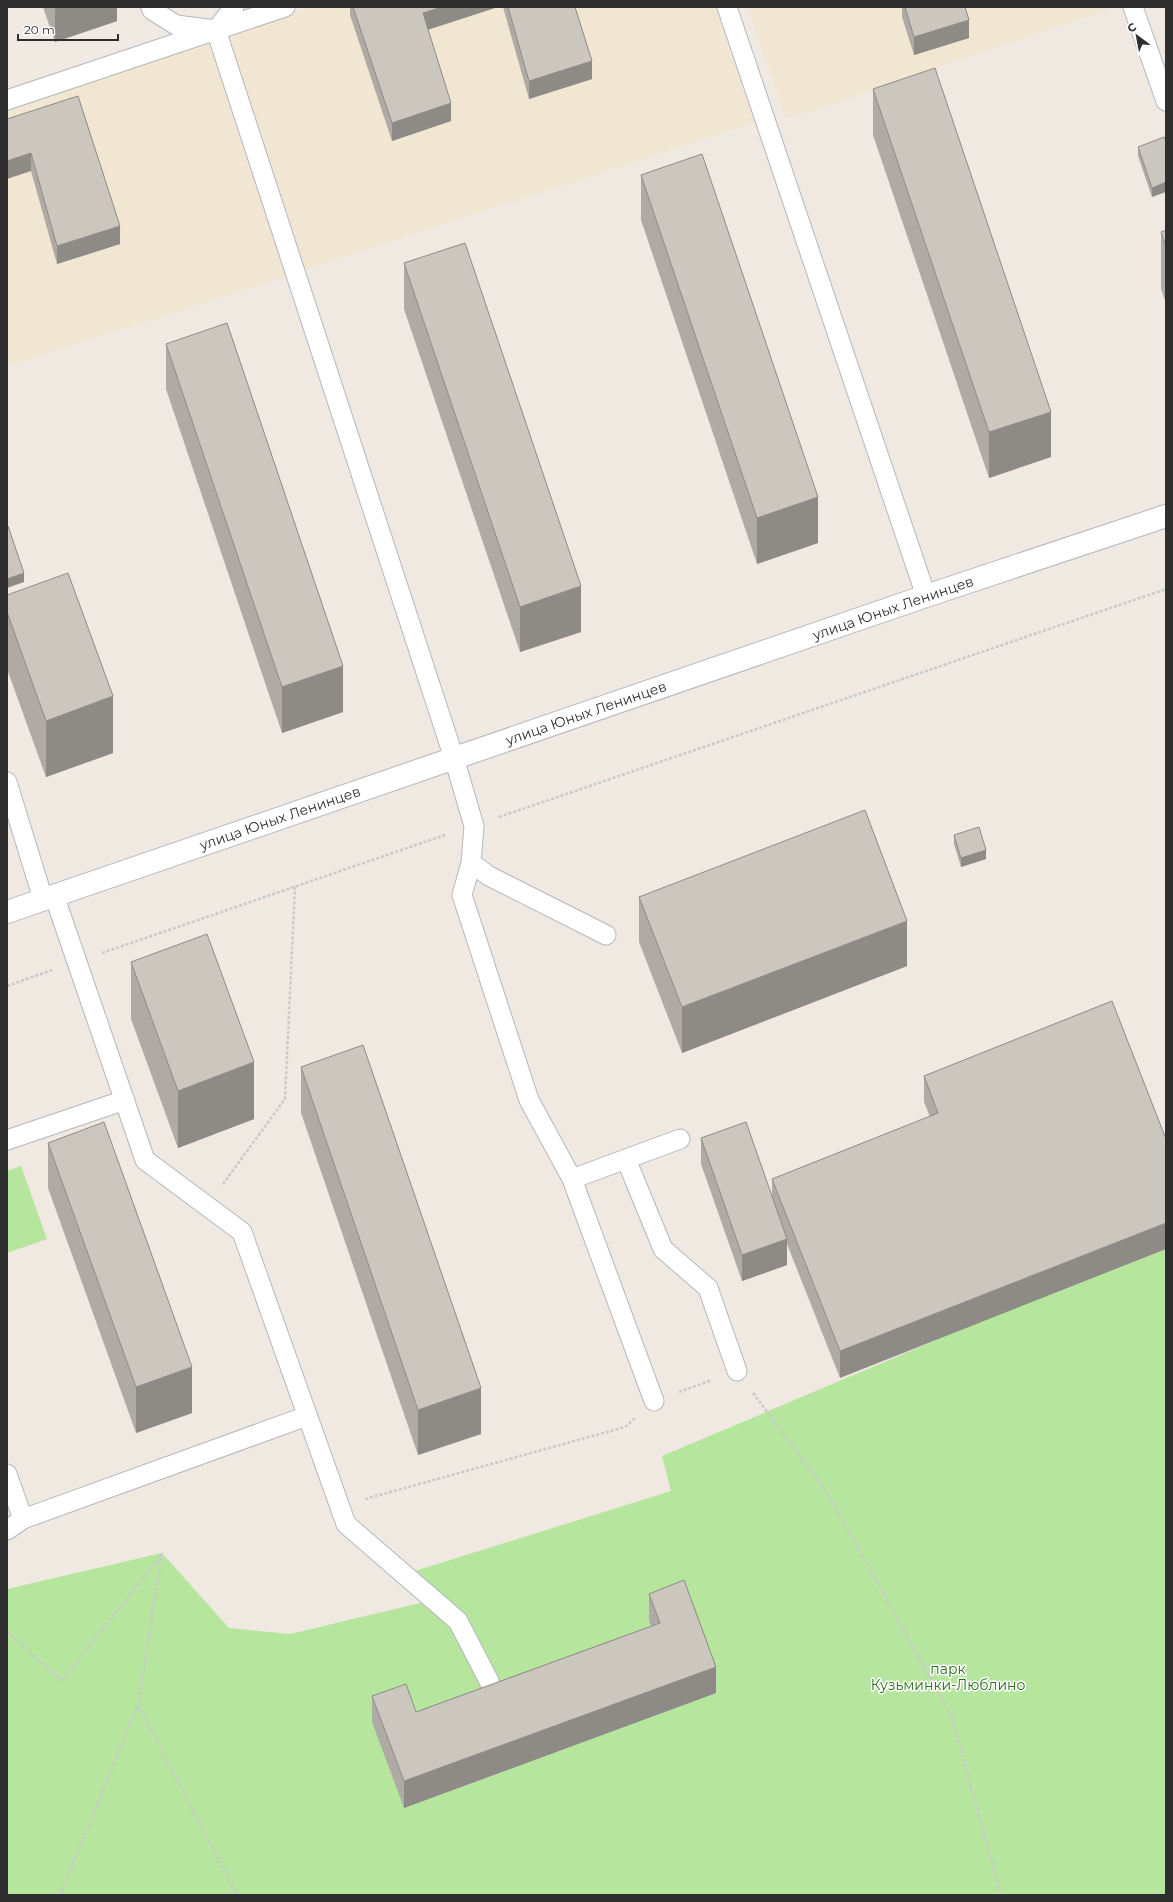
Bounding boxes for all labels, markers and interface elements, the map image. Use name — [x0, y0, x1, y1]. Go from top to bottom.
scale bar — [18, 16, 118, 42]
north arrow — [1117, 16, 1157, 56]
text: С — [1125, 19, 1139, 36]
text: 20 m — [24, 22, 55, 37]
street label: улица Юных Ленинцев — [809, 572, 976, 644]
street label: улица Юных Ленинцев — [502, 677, 669, 749]
street label: улица Юных Ленинцев — [196, 782, 363, 854]
park label: парк Кузьминки-Люблино — [871, 1660, 1025, 1694]

